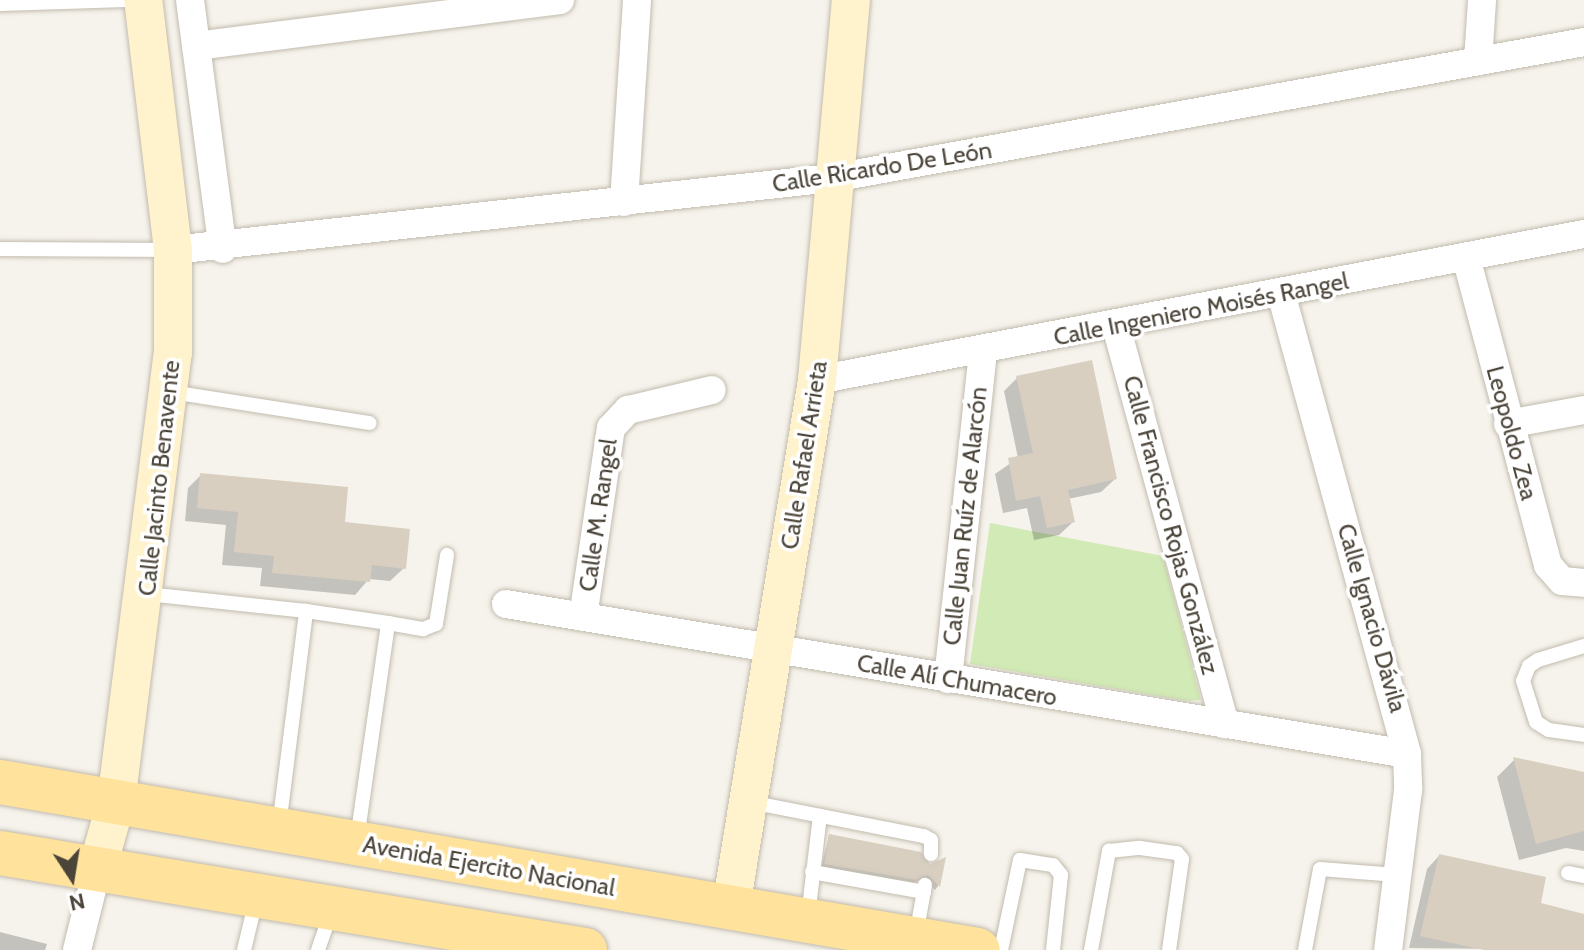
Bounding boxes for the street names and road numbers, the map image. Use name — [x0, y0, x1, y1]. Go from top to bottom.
street label: Calle Ricardo De León — [770, 135, 994, 199]
street label: Calle Ingeniero Moisés Rangel — [1051, 266, 1351, 352]
street label: Calle Jacinto Benavente — [132, 359, 186, 597]
street label: Calle Rafael Arrieta — [775, 359, 833, 551]
street label: Leopoldo Zea — [1480, 363, 1544, 503]
street label: Calle Francisco Rojas González — [1117, 373, 1225, 677]
street label: Calle Juan Ruíz de Alarcón — [937, 385, 993, 647]
street label: Calle M. Rangel — [573, 437, 623, 593]
street label: Calle Ignacio Dávila — [1331, 520, 1413, 716]
street label: Calle Alí Chumacero — [855, 648, 1059, 712]
street label: Avenida Ejercito Nacional — [361, 830, 617, 902]

